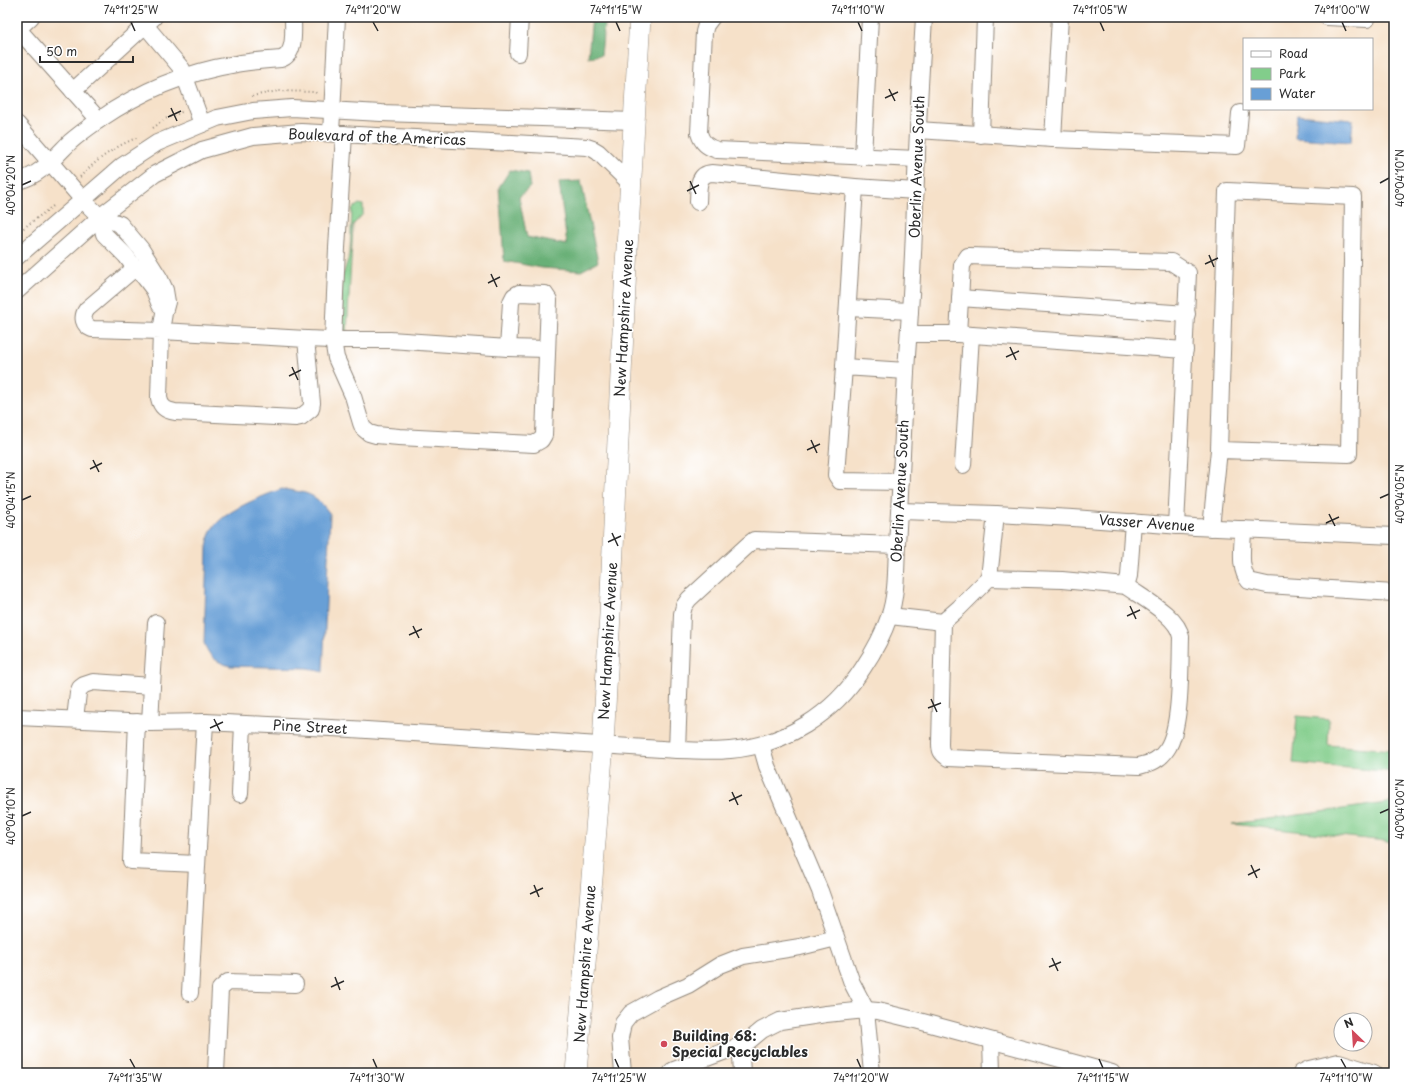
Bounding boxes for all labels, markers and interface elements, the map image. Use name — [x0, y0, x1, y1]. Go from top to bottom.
text: 74°11'25"W — [104, 2, 159, 17]
text: 74°11'20"W — [345, 2, 401, 17]
text: 74°11'15"W — [590, 2, 643, 17]
text: 74°11'10"W — [832, 2, 885, 17]
text: 74°11'05"W — [1073, 2, 1128, 17]
text: 74°11'00"W — [1314, 2, 1371, 17]
scale bar — [40, 38, 133, 64]
legend — [1243, 38, 1373, 110]
text: 50 m — [46, 42, 77, 60]
text: Road — [1279, 44, 1308, 62]
text: Park — [1279, 64, 1306, 82]
text: Water — [1279, 84, 1316, 102]
street label: Oberlin Avenue South — [904, 95, 929, 239]
street label: Boulevard of the Americas — [288, 123, 466, 150]
text: 40°04'10"N — [1392, 149, 1407, 207]
text: 40°04'20"N — [3, 155, 18, 215]
street label: New Hampshire Avenue — [609, 238, 638, 397]
street label: Oberlin Avenue South — [885, 419, 914, 563]
text: 40°04'05"N — [1392, 464, 1407, 524]
text: 40°04'15"N — [3, 471, 18, 529]
street label: Vasser Avenue — [1098, 509, 1196, 536]
street label: New Hampshire Avenue — [593, 561, 622, 720]
street label: Pine Street — [272, 714, 348, 739]
text: 40°04'00"N — [1392, 779, 1407, 839]
text: 40°04'10"N — [3, 787, 18, 845]
street label: New Hampshire Avenue — [569, 884, 601, 1044]
north arrow — [1333, 1012, 1373, 1052]
text: N — [1341, 1013, 1356, 1032]
place label: Building 68: Special Recyclables — [672, 1025, 808, 1062]
marker: Building 68: Special Recyclables — [659, 1039, 669, 1049]
text: 74°11'35"W — [108, 1070, 163, 1085]
text: 74°11'30"W — [349, 1070, 405, 1085]
text: 74°11'25"W — [592, 1070, 647, 1085]
text: 74°11'20"W — [833, 1070, 889, 1085]
text: 74°11'15"W — [1077, 1070, 1130, 1085]
text: 74°11'10"W — [1320, 1070, 1373, 1085]

